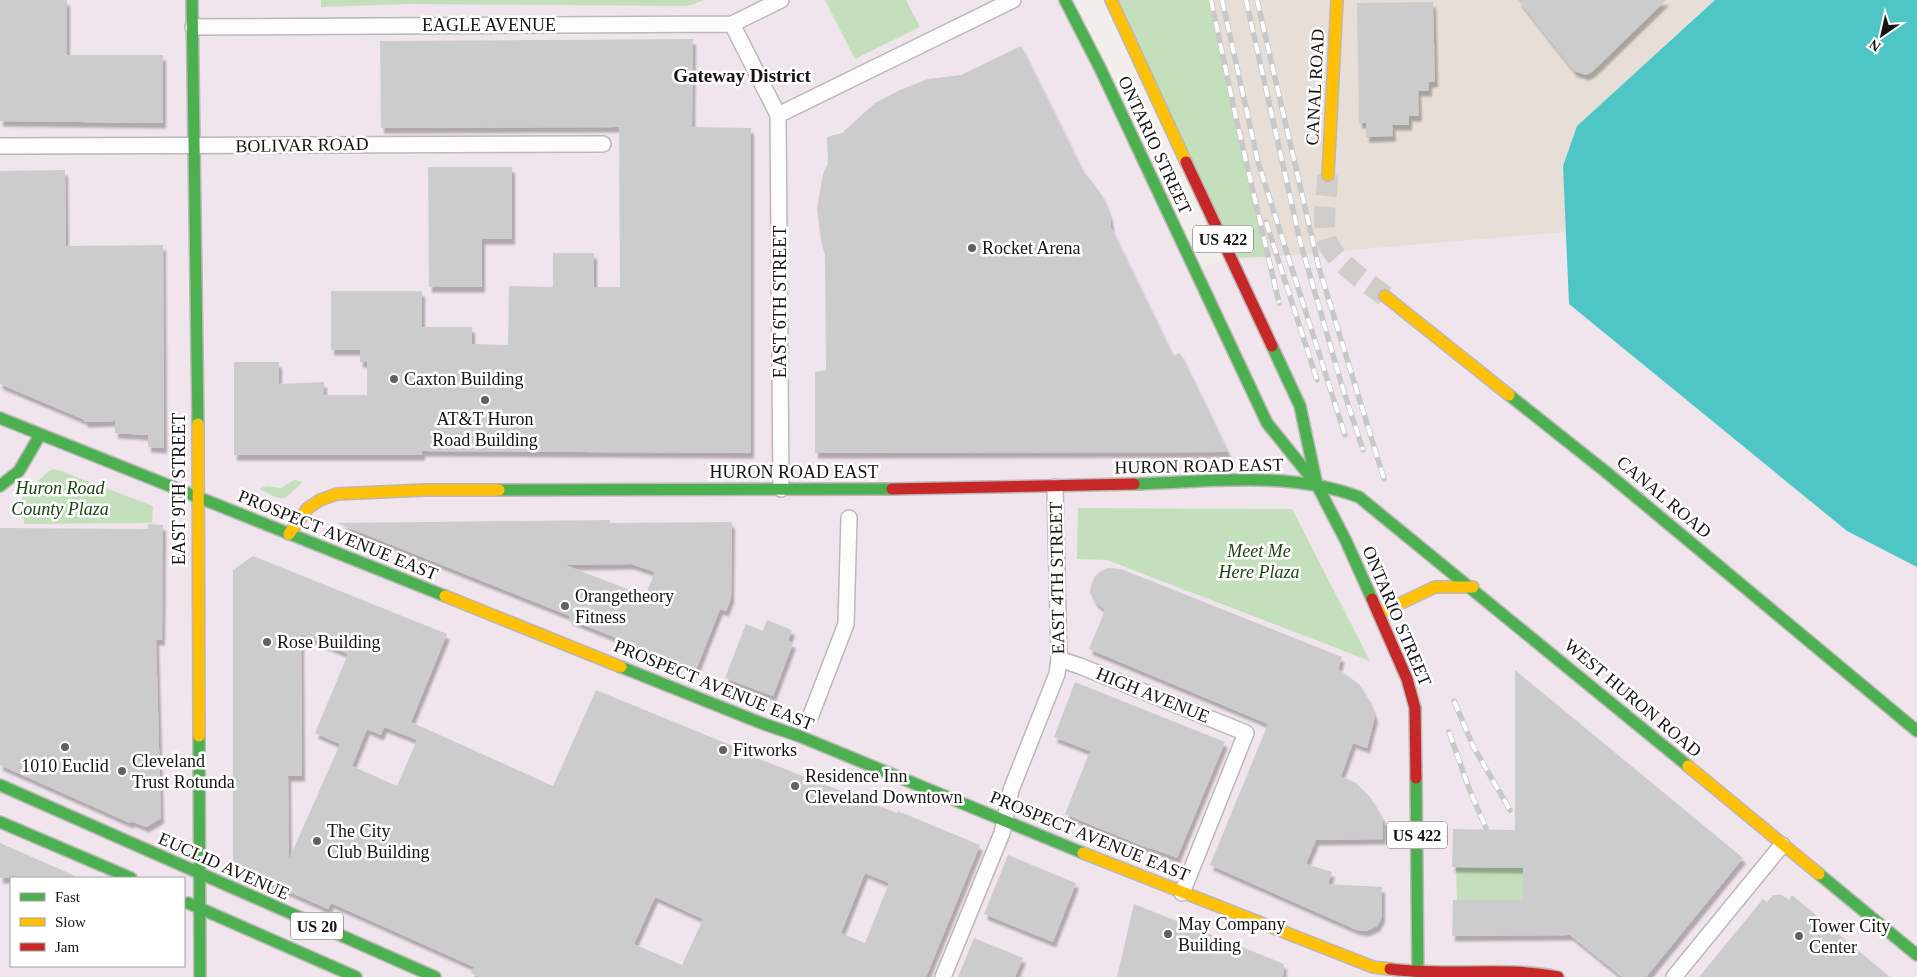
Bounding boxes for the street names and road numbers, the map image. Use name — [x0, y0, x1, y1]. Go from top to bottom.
street label: EAGLE AVENUE — [422, 15, 556, 35]
street label: CANAL ROAD — [1302, 28, 1328, 146]
street label: ONTARIO STREET — [1114, 73, 1196, 217]
street label: BOLIVAR ROAD — [235, 134, 369, 156]
road number: US 422 — [1193, 225, 1253, 252]
street label: EAST 6TH STREET — [770, 226, 790, 378]
street label: EAST 9TH STREET — [169, 413, 189, 565]
street label: CANAL ROAD — [1613, 452, 1715, 542]
street label: HURON ROAD EAST — [1114, 455, 1284, 477]
street label: HURON ROAD EAST — [709, 462, 879, 482]
street label: PROSPECT AVENUE EAST — [235, 486, 441, 584]
street label: EAST 4TH STREET — [1046, 502, 1068, 654]
street label: ONTARIO STREET — [1358, 543, 1436, 689]
street label: WEST HURON ROAD — [1560, 635, 1706, 761]
street label: PROSPECT AVENUE EAST — [611, 636, 817, 734]
street label: HIGH AVENUE — [1094, 663, 1212, 727]
street label: PROSPECT AVENUE EAST — [987, 787, 1193, 885]
road number: US 422 — [1387, 822, 1447, 848]
street label: EUCLID AVENUE — [155, 828, 293, 904]
road number: US 20 — [291, 912, 343, 939]

